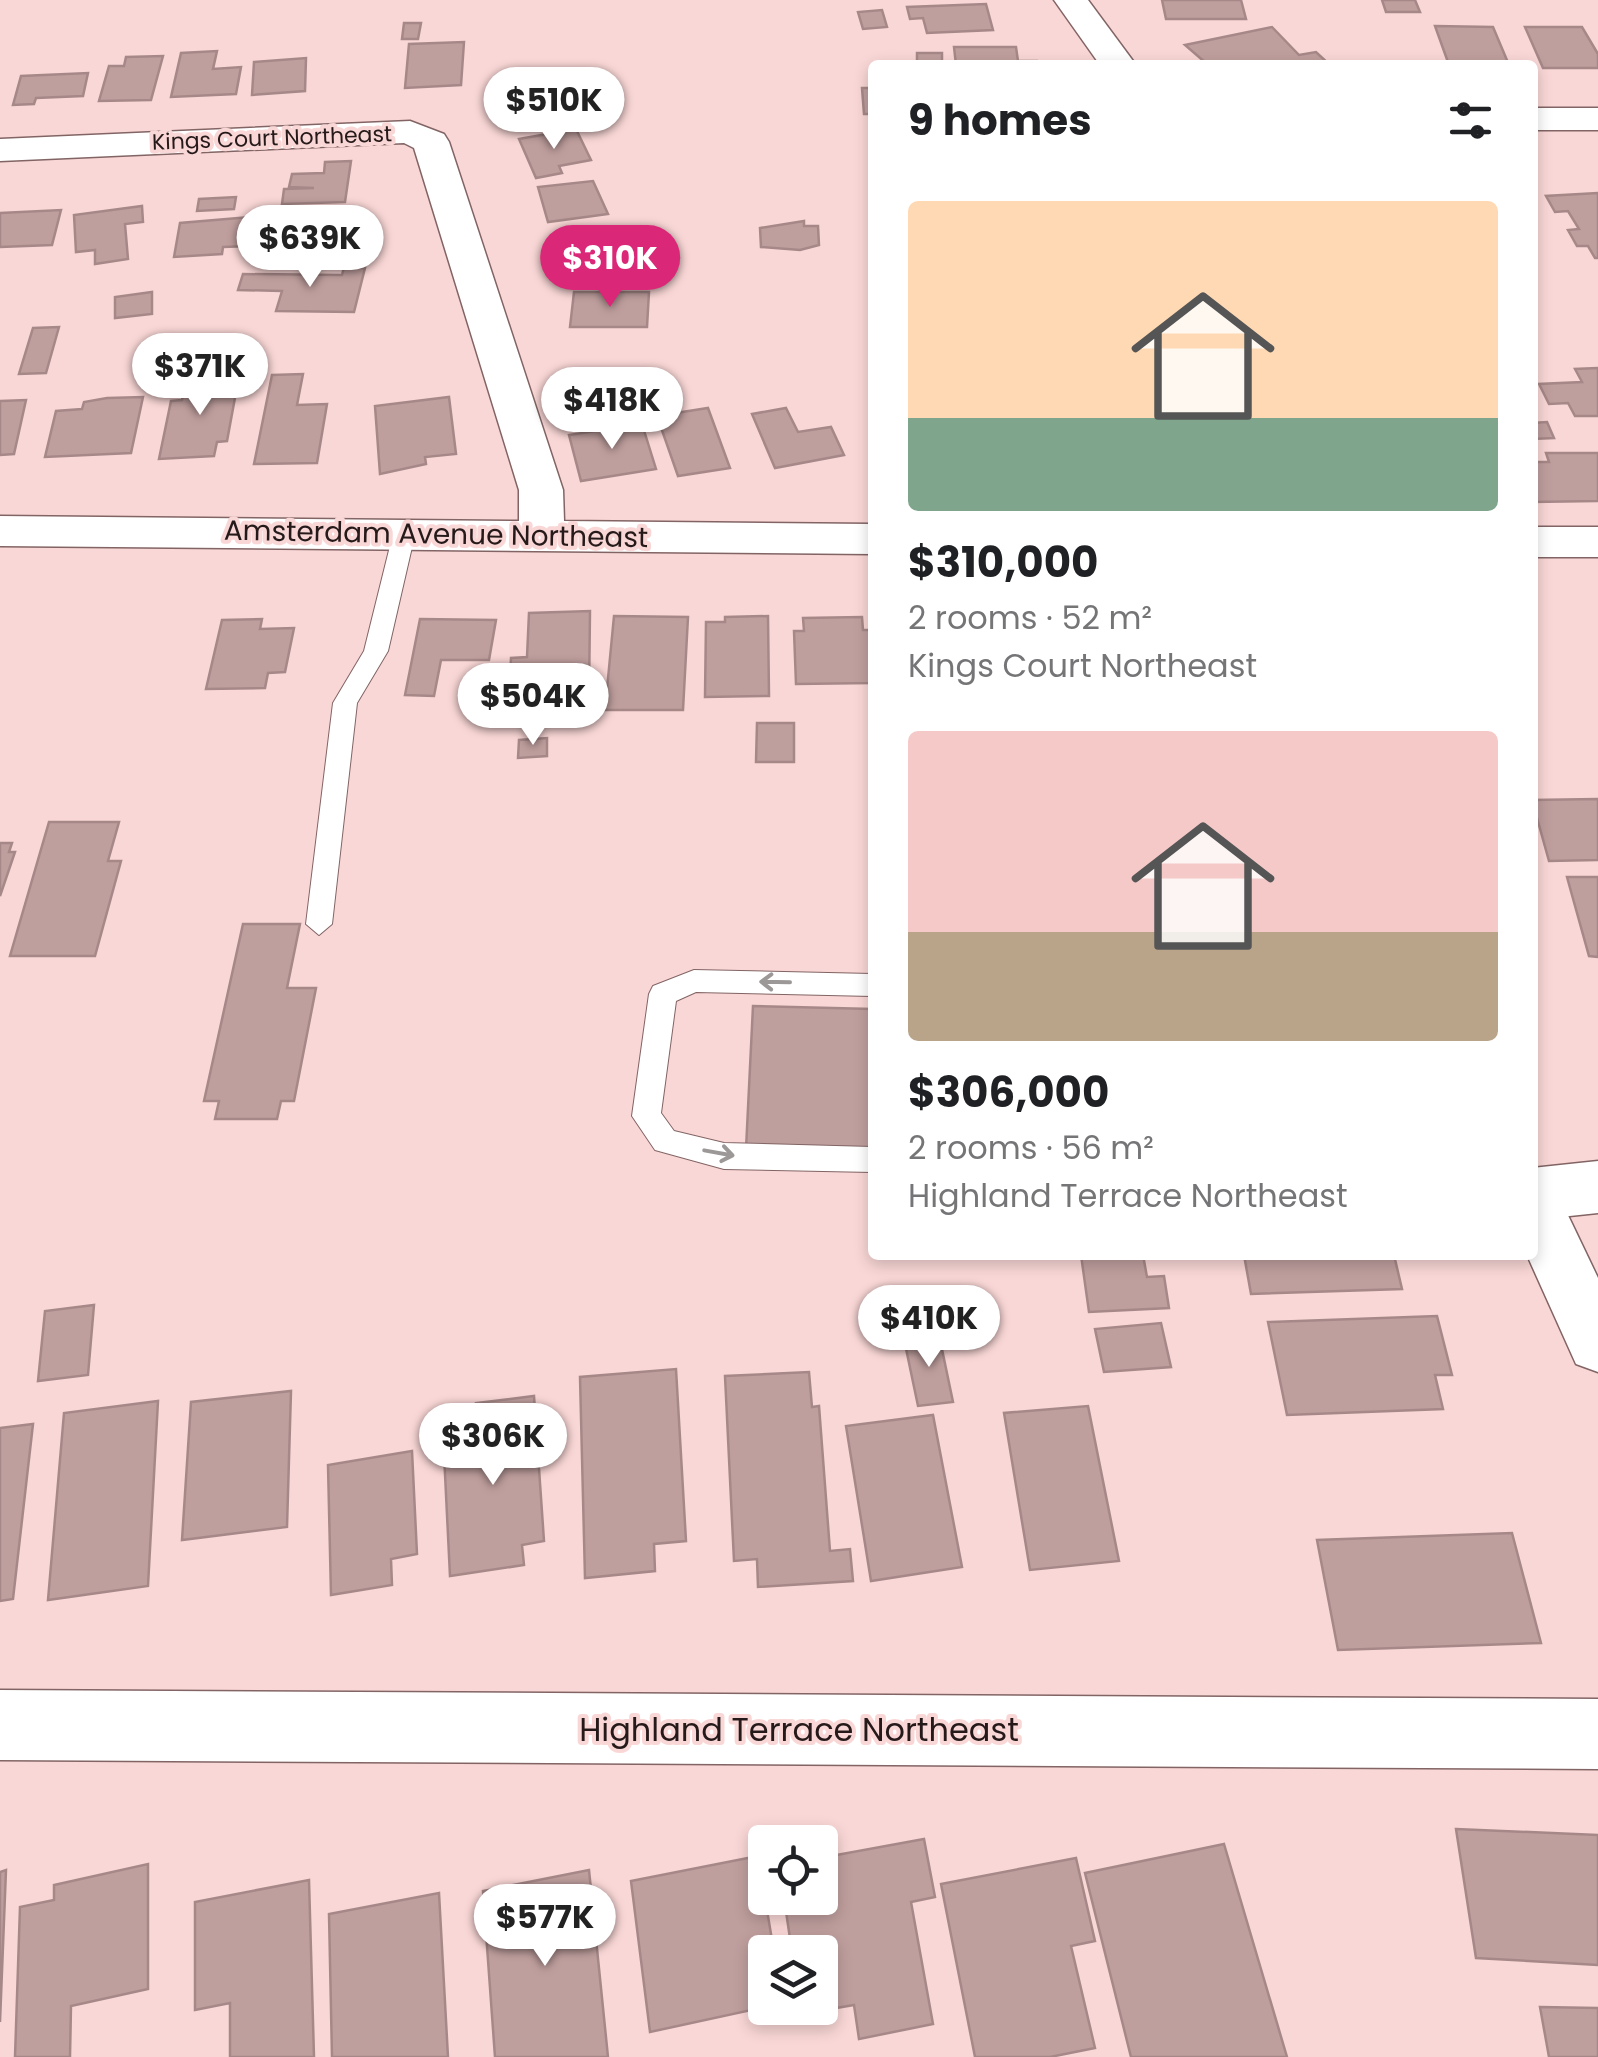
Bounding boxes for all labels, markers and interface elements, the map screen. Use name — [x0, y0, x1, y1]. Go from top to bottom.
pin: $510K — [484, 67, 624, 152]
text: $510K — [505, 77, 603, 122]
text: 9 homes — [908, 91, 1092, 150]
icon: filters — [1443, 93, 1498, 148]
street label: Kings Court Northeast — [152, 118, 392, 158]
pin: $639K — [240, 205, 380, 290]
text: $639K — [259, 215, 361, 260]
pin: $310K — [540, 225, 680, 310]
text: $310K — [562, 235, 658, 280]
icon: home — [1113, 266, 1293, 446]
pin: $371K — [130, 333, 270, 418]
text: $371K — [154, 343, 246, 388]
pin: $418K — [542, 367, 682, 452]
text: $418K — [563, 377, 661, 422]
street label: Amsterdam Avenue Northeast — [224, 511, 648, 557]
text: $310,000 — [908, 533, 1098, 592]
text: 2 rooms · 52 m² — [908, 595, 1152, 640]
text: Kings Court Northeast — [908, 643, 1257, 688]
pin: $504K — [463, 663, 603, 748]
text: $504K — [480, 673, 586, 718]
icon: home — [1113, 796, 1293, 976]
one-way arrow — [760, 973, 792, 992]
text: $306,000 — [908, 1063, 1109, 1122]
text: 2 rooms · 56 m² — [908, 1125, 1154, 1170]
one-way arrow — [702, 1144, 734, 1163]
text: Highland Terrace Northeast — [908, 1173, 1348, 1218]
pin: $410K — [859, 1285, 999, 1370]
text: $410K — [880, 1295, 978, 1340]
pin: $306K — [423, 1403, 563, 1488]
text: $306K — [441, 1413, 545, 1458]
street label: Highland Terrace Northeast — [579, 1707, 1019, 1752]
map controls — [748, 1825, 838, 2025]
button: locate — [748, 1825, 838, 1915]
pin: $577K — [475, 1884, 615, 1969]
text: $577K — [496, 1894, 594, 1939]
button: layers — [748, 1935, 838, 2025]

